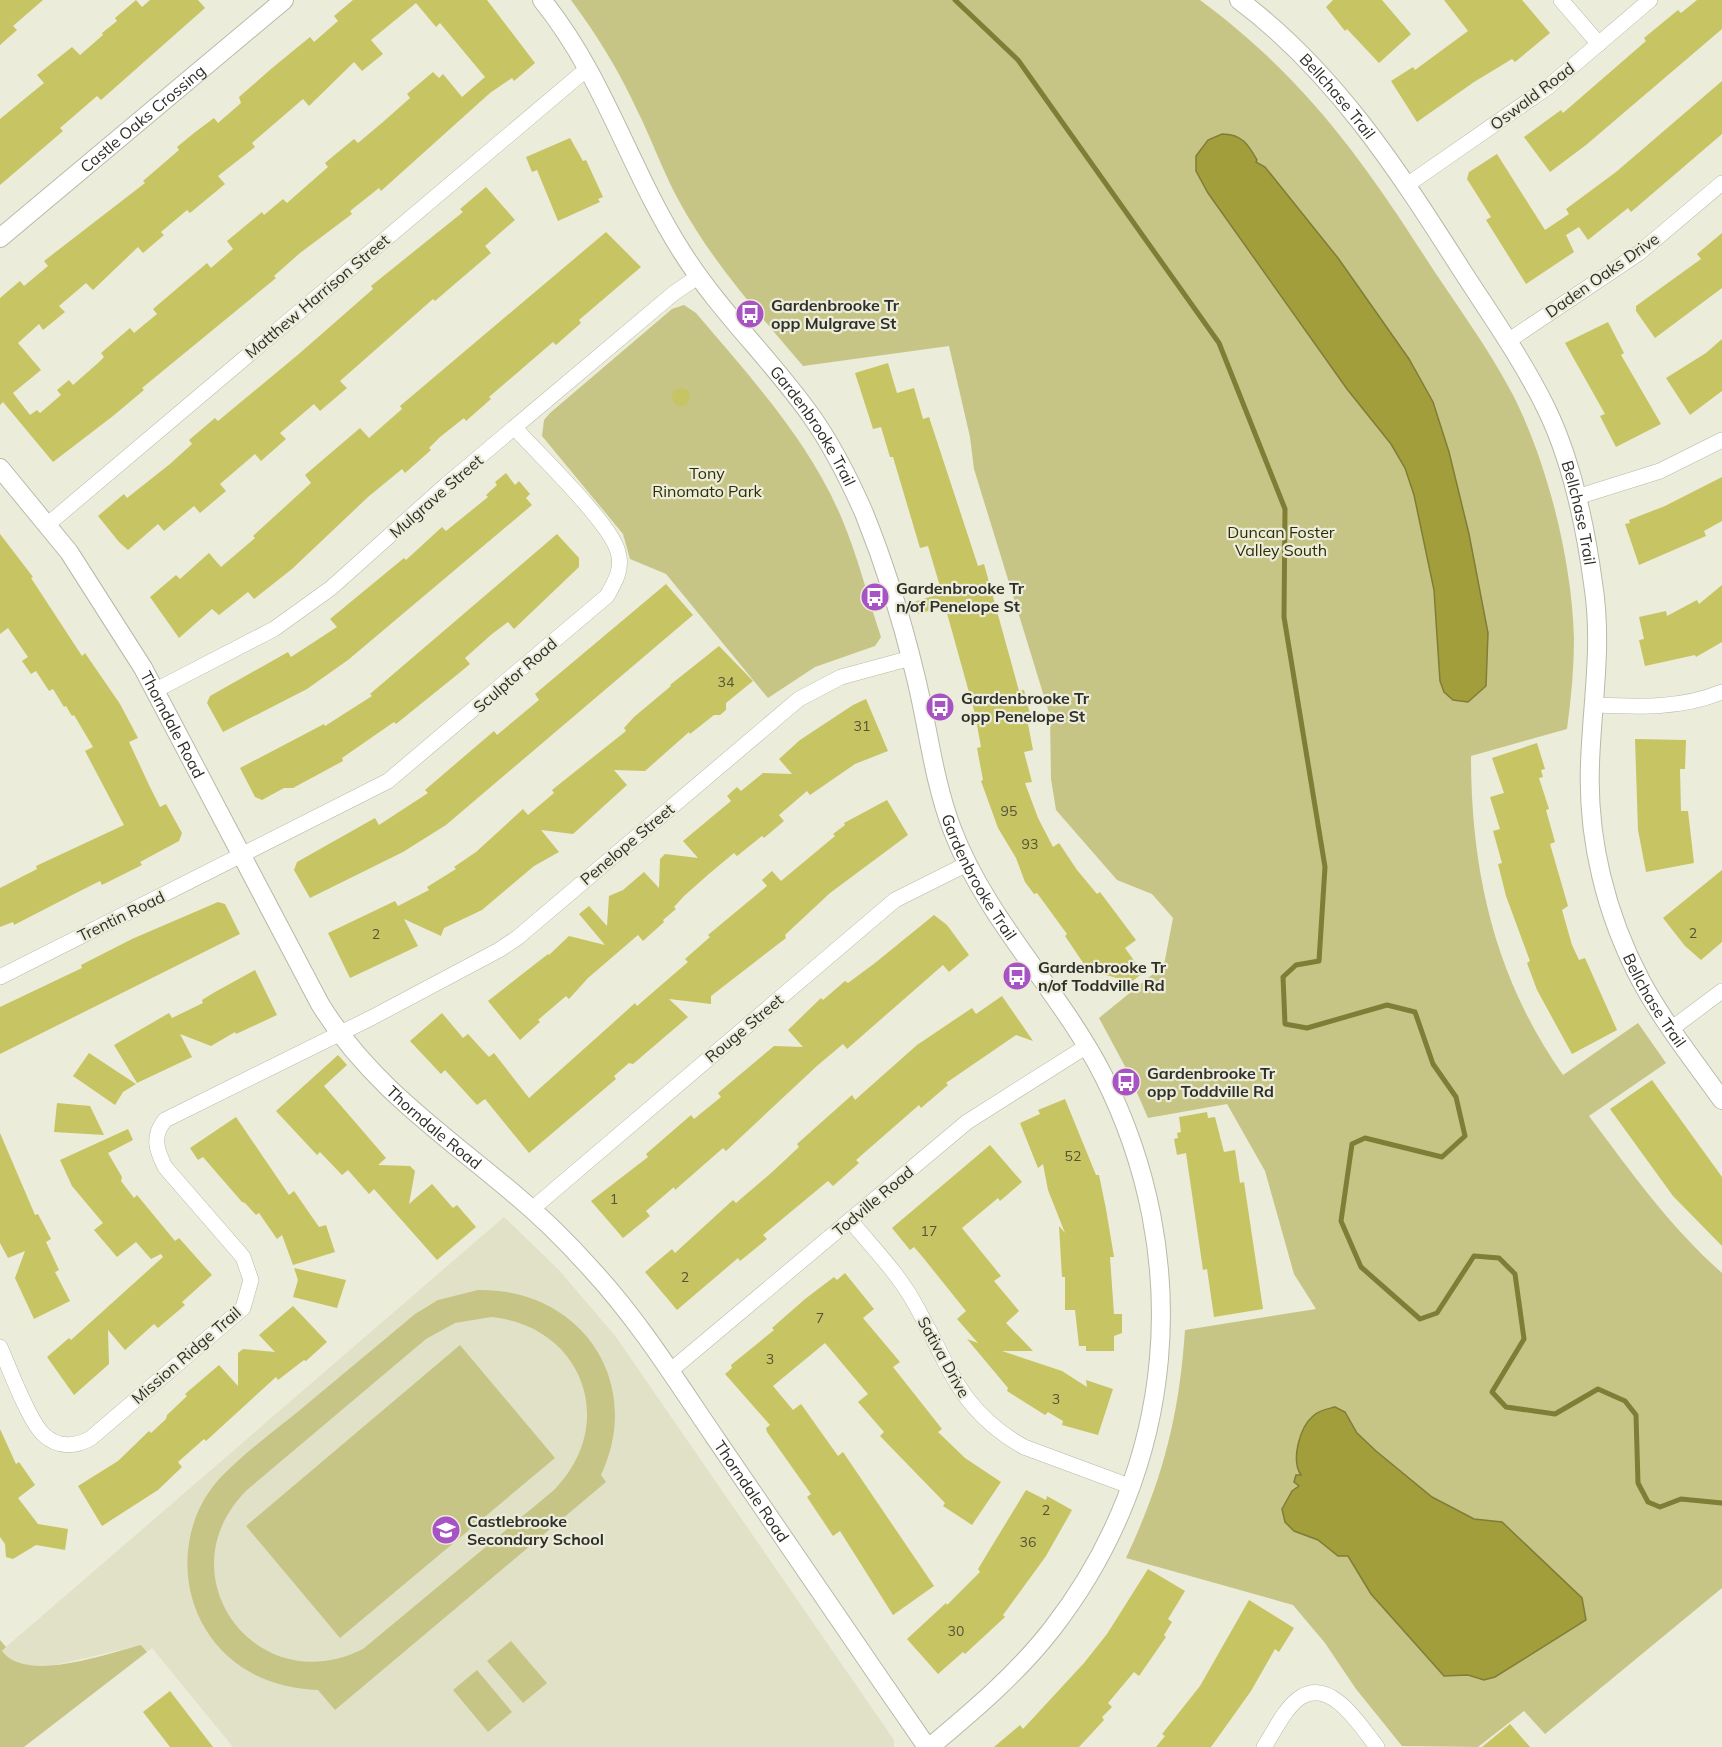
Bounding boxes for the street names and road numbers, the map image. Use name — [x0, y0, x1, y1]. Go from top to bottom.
street label: Bellchase Trail — [1296, 49, 1380, 143]
street label: Oswald Road — [1486, 58, 1578, 134]
street label: Castle Oaks Crossing — [76, 60, 209, 177]
street label: Daden Oaks Drive — [1541, 228, 1663, 322]
street label: Matthew Harrison Street — [241, 229, 394, 362]
street label: Gardenbrooke Trail — [766, 361, 860, 489]
street label: Mulgrave Street — [385, 450, 487, 542]
street label: Bellchase Trail — [1558, 458, 1600, 566]
street label: Sculptor Road — [469, 633, 561, 717]
street label: Thorndale Road — [136, 667, 209, 781]
street label: Penelope Street — [576, 799, 678, 889]
street label: Gardenbrooke Trail — [937, 811, 1021, 944]
street label: Trentin Road — [74, 886, 168, 946]
street label: Bellchase Trail — [1619, 950, 1690, 1051]
street label: Rouge Street — [701, 989, 788, 1067]
street label: Thorndale Road — [382, 1081, 486, 1173]
street label: Todville Road — [829, 1161, 917, 1241]
street label: Mission Ridge Trail — [127, 1302, 245, 1408]
street label: Sativa Drive — [913, 1313, 975, 1401]
street label: Thorndale Road — [710, 1437, 794, 1546]

